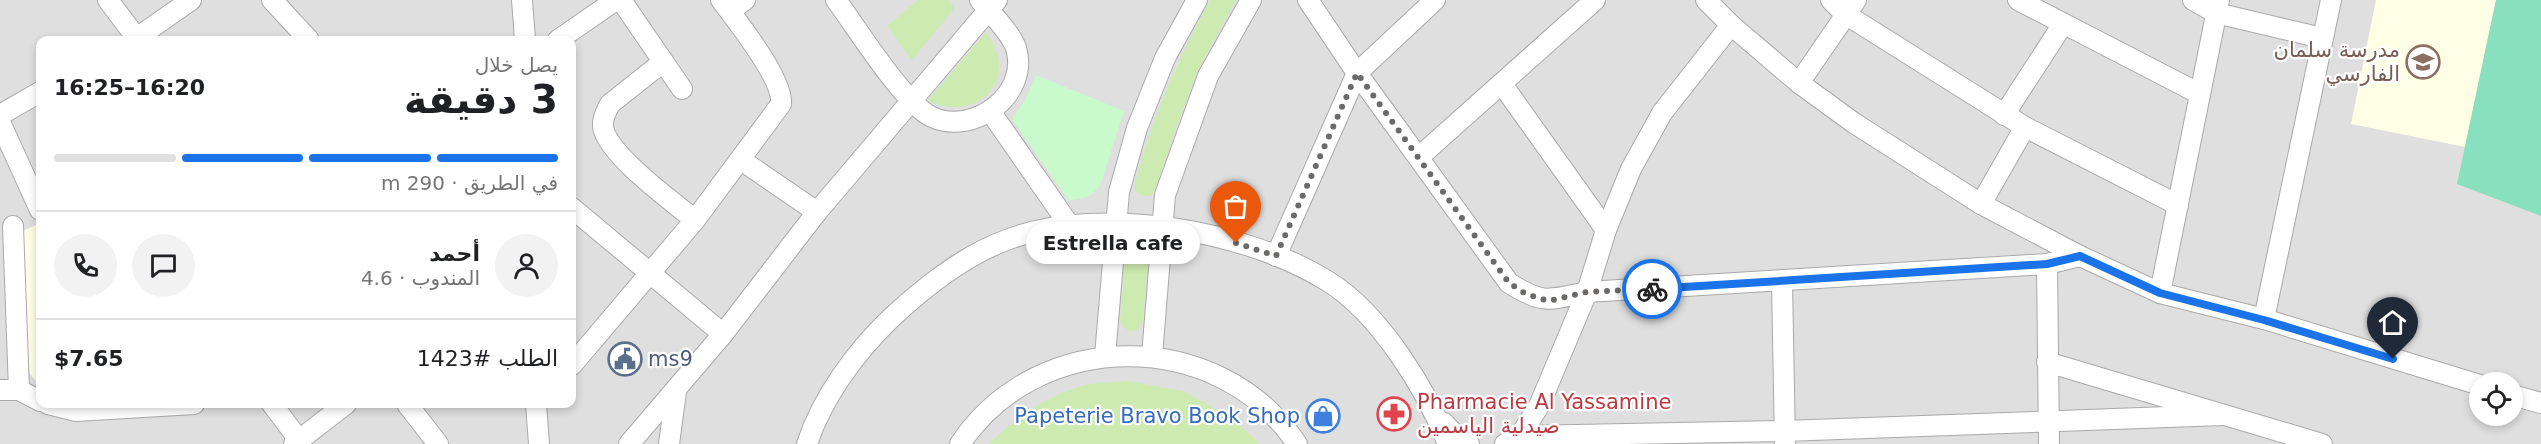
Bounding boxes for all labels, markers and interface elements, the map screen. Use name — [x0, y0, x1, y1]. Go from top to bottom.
place label: مدرسة سلمان الفارسي — [2274, 38, 2400, 86]
school or university icon: مدرسة سلمان الفارسي — [2405, 44, 2441, 80]
text: يصل خلال — [475, 53, 558, 77]
text: 16:20–16:25 — [54, 75, 205, 100]
text: 3 دقيقة — [404, 77, 558, 122]
text: في الطريق · 290 m — [381, 171, 558, 195]
pin — [1210, 181, 1261, 243]
icon: bag — [1219, 190, 1252, 223]
callout: Estrella cafe — [1026, 222, 1200, 264]
text: Estrella cafe — [1043, 231, 1183, 255]
button: phone — [54, 234, 117, 297]
button: chat — [132, 234, 195, 297]
button: person — [495, 234, 558, 297]
text: أحمد — [429, 241, 480, 266]
courier — [1622, 259, 1682, 319]
text: المندوب · 4.6 — [361, 266, 480, 290]
icon: bike — [1636, 273, 1669, 306]
pin — [2367, 297, 2418, 359]
icon: home — [2376, 306, 2409, 339]
public building icon: ms9 — [607, 341, 643, 377]
text: $7.65 — [54, 346, 124, 371]
text: الطلب #1423 — [417, 346, 558, 371]
place label: ms9 — [648, 347, 693, 371]
map controls — [2469, 372, 2523, 426]
button: locate — [2469, 372, 2523, 426]
place label: Pharmacie Al Yassamine صيدلية الياسمين — [1417, 390, 1671, 438]
pharmacy icon: Pharmacie Al Yassamine صيدلية الياسمين — [1376, 396, 1412, 432]
shop icon: Papeterie Bravo Book Shop — [1305, 398, 1341, 434]
place label: Papeterie Bravo Book Shop — [1014, 404, 1300, 428]

